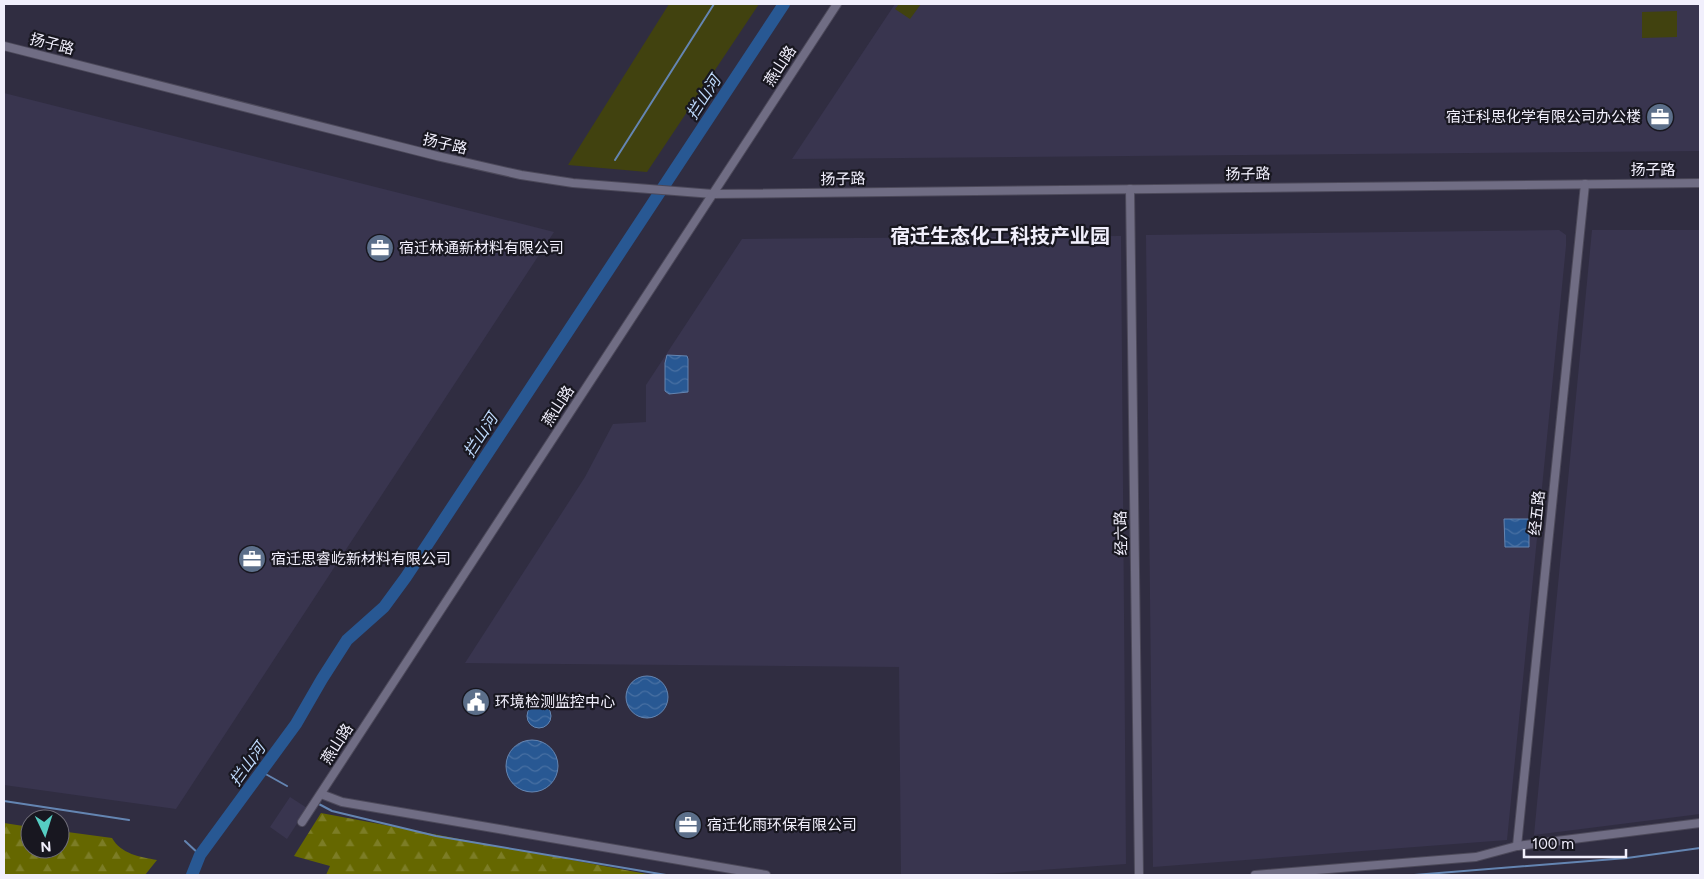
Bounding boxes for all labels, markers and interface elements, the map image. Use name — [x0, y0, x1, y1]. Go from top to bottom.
street label: 扬子路 — [28, 30, 76, 58]
street label: 燕山路 — [760, 42, 800, 90]
water label: 拦山河 — [682, 69, 726, 123]
office icon: 宿迁科思化学有限公司办公楼 — [1645, 102, 1675, 132]
place label: 宿迁科思化学有限公司办公楼 — [1446, 108, 1641, 126]
street label: 扬子路 — [421, 130, 469, 158]
street label: 扬子路 — [1630, 161, 1676, 179]
street label: 扬子路 — [1225, 165, 1271, 183]
street label: 扬子路 — [820, 170, 866, 188]
district label: 宿迁生态化工科技产业园 — [890, 224, 1110, 248]
office icon: 宿迁林通新材料有限公司 — [365, 233, 395, 263]
place label: 宿迁林通新材料有限公司 — [399, 239, 564, 257]
street label: 燕山路 — [538, 382, 578, 430]
water label: 拦山河 — [459, 407, 503, 461]
street label: 经五路 — [1526, 490, 1548, 536]
street label: 经六路 — [1112, 510, 1130, 556]
office icon: 宿迁思睿屹新材料有限公司 — [237, 544, 267, 574]
place label: 宿迁思睿屹新材料有限公司 — [271, 550, 451, 568]
public building icon: 环境检测监控中心 — [461, 687, 491, 717]
place label: 环境检测监控中心 — [495, 693, 615, 711]
street label: 燕山路 — [317, 720, 357, 768]
water label: 拦山河 — [226, 737, 271, 789]
north arrow — [20, 809, 70, 859]
office icon: 宿迁化雨环保有限公司 — [673, 810, 703, 840]
place label: 宿迁化雨环保有限公司 — [707, 816, 857, 834]
scale bar — [1524, 826, 1626, 858]
text: 100 m — [1532, 835, 1574, 853]
text: N — [40, 838, 52, 855]

